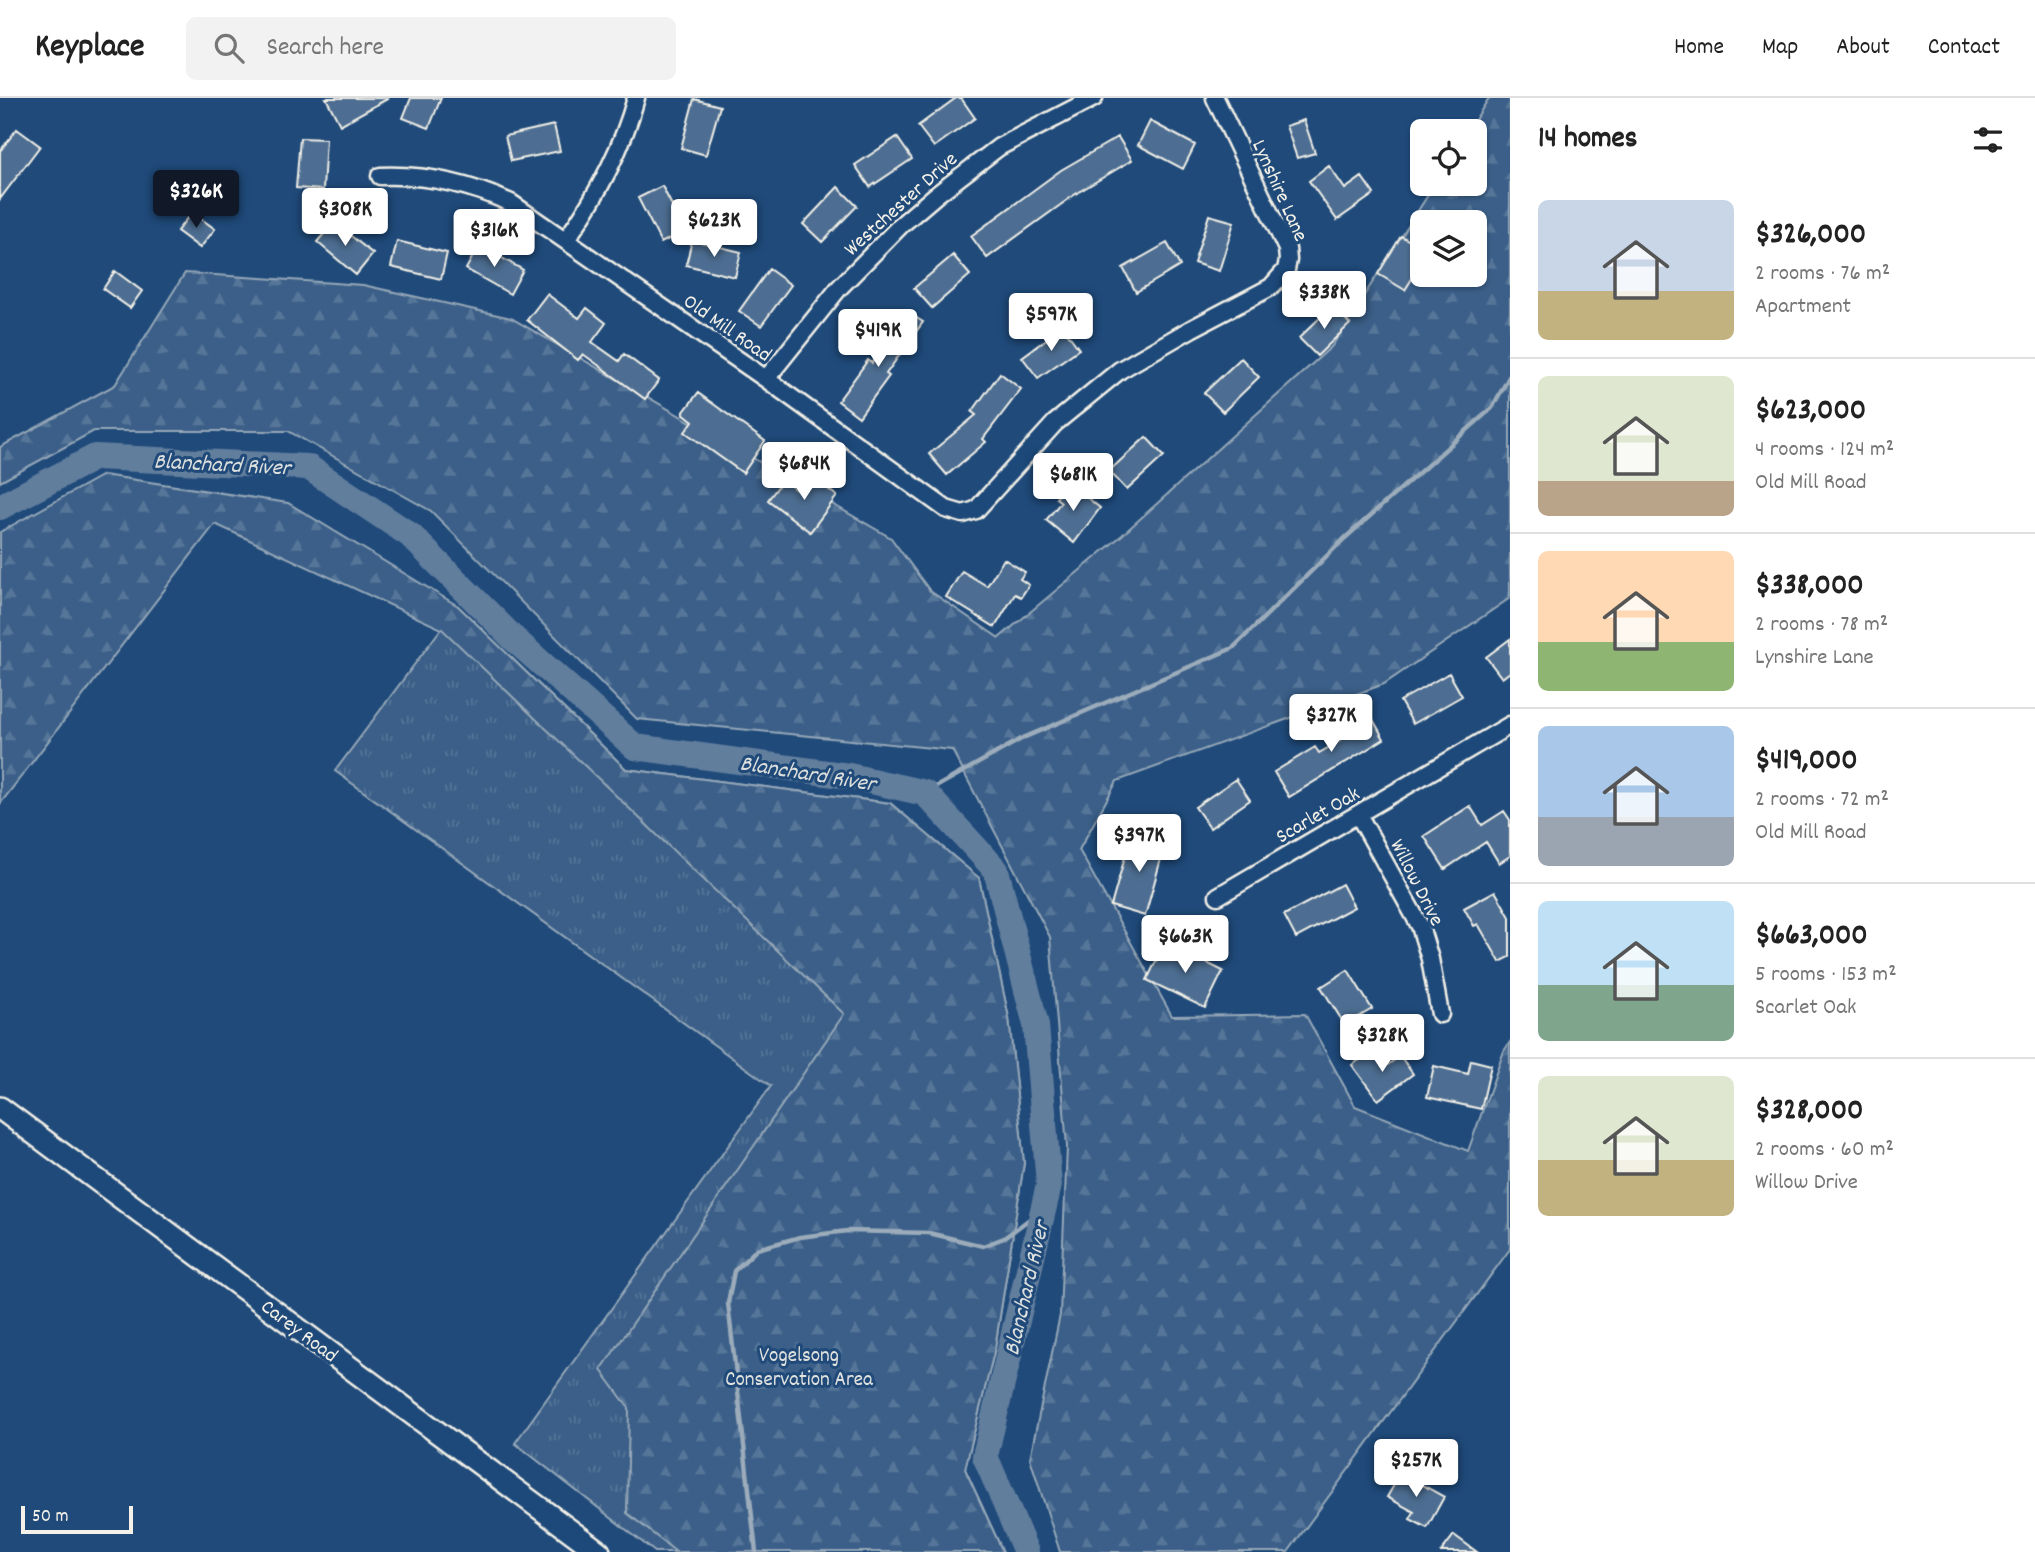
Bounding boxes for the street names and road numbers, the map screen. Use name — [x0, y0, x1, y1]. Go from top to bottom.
street label: Lynshire Lane — [1243, 136, 1314, 247]
street label: Westchester Drive — [838, 146, 966, 265]
street label: Old Mill Road — [676, 288, 777, 371]
street label: Scarlet Oak — [1271, 780, 1366, 853]
street label: Willow Drive — [1381, 835, 1450, 932]
street label: Carey Road — [253, 1293, 343, 1371]

